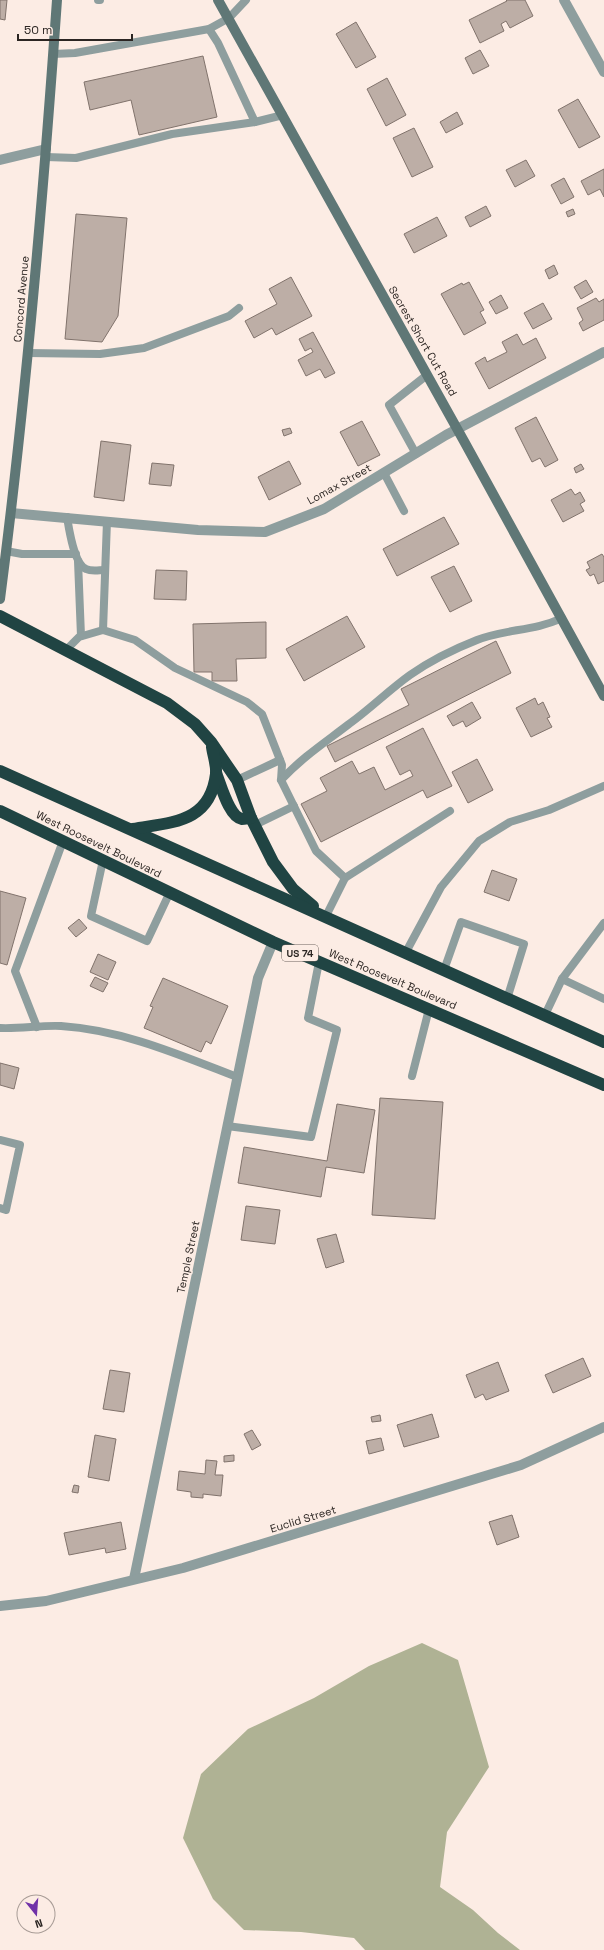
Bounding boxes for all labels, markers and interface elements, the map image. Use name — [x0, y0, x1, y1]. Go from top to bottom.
scale bar — [18, 16, 132, 42]
text: 50 m — [24, 22, 52, 38]
street label: Concord Avenue — [10, 255, 32, 343]
street label: Secrest Short Cut Road — [386, 283, 460, 399]
street label: Lomax Street — [304, 461, 374, 507]
street label: West Roosevelt Boulevard — [34, 807, 164, 881]
road number: US 74 — [282, 945, 318, 961]
street label: West Roosevelt Boulevard — [327, 946, 459, 1012]
street label: Temple Street — [173, 1219, 203, 1295]
street label: Euclid Street — [268, 1502, 338, 1536]
north arrow — [16, 1894, 56, 1934]
text: N — [33, 1916, 44, 1931]

